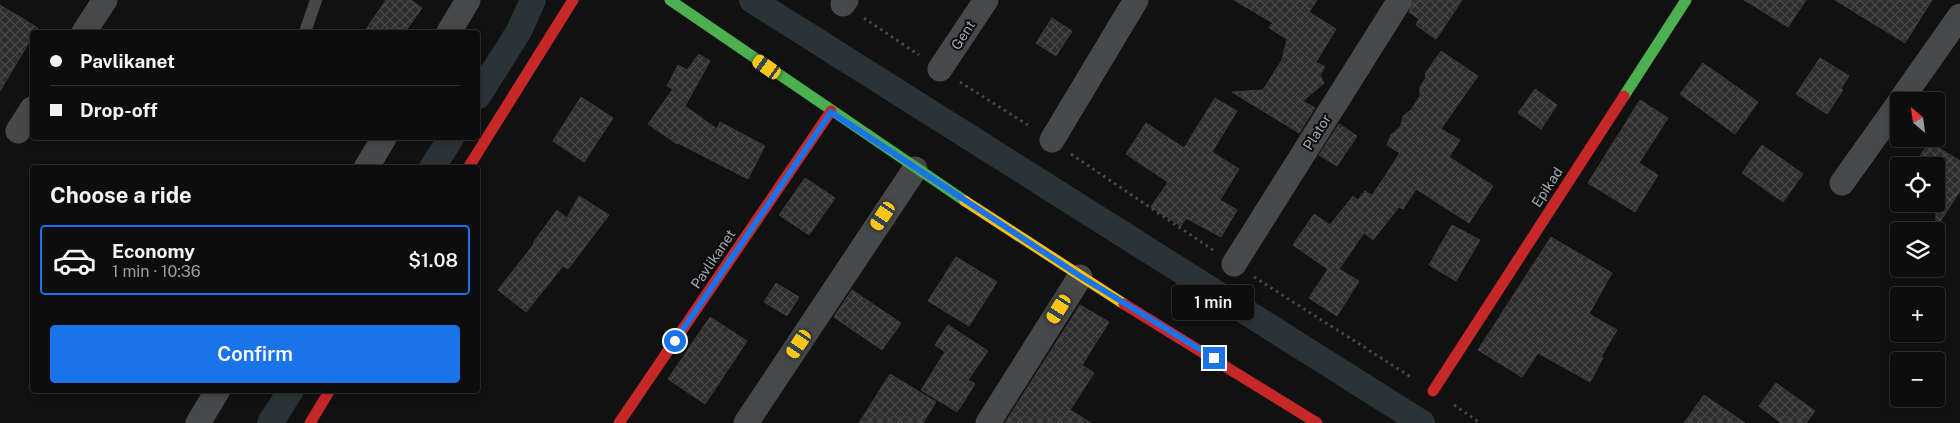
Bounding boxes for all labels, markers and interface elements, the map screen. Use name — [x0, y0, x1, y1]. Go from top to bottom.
street label: Gent — [948, 17, 978, 53]
text: Pavlikanet — [80, 50, 175, 72]
car — [750, 52, 783, 82]
north arrow — [1890, 92, 1945, 148]
map controls — [1890, 92, 1945, 407]
text: Drop-off — [80, 99, 157, 121]
street label: Plator — [1300, 111, 1334, 153]
button: locate — [1890, 157, 1945, 212]
street label: Epikad — [1528, 164, 1566, 210]
text: Choose a ride — [50, 182, 192, 208]
car — [868, 199, 897, 233]
button: layers — [1890, 222, 1945, 277]
street label: Pavlikanet — [687, 226, 739, 292]
icon: car — [52, 238, 97, 283]
text: Economy — [112, 240, 195, 262]
text: $1.08 — [408, 249, 458, 271]
text: 1 min · 10:36 — [112, 262, 201, 281]
callout: 1 min — [1173, 286, 1255, 320]
button: + — [1890, 287, 1945, 342]
car — [1044, 292, 1073, 326]
text: 1 min — [1194, 293, 1232, 312]
button: Confirm — [50, 325, 460, 383]
car — [784, 327, 813, 361]
route start — [664, 330, 686, 352]
route end — [1203, 347, 1225, 369]
button: − — [1890, 352, 1945, 407]

